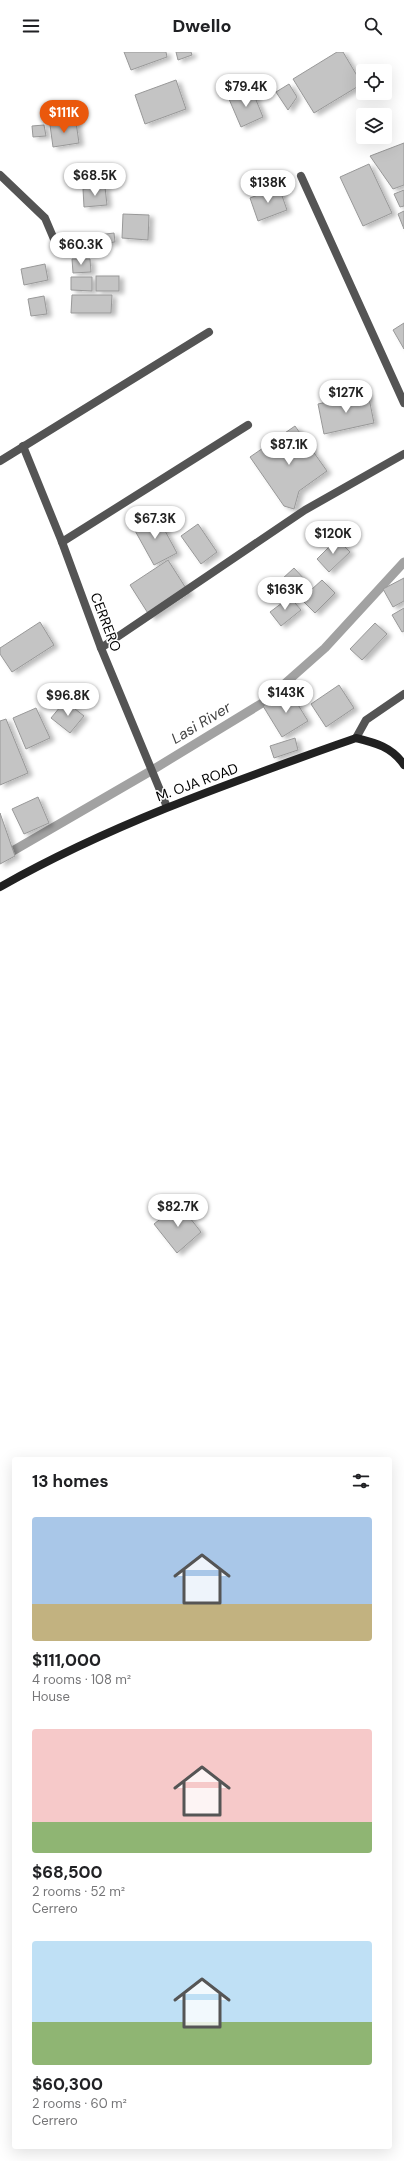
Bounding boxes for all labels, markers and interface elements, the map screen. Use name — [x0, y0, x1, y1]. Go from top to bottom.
text: Dwello — [173, 14, 232, 38]
icon: menu — [20, 15, 42, 37]
icon: search — [362, 15, 384, 37]
map controls — [356, 64, 392, 144]
button: locate — [356, 64, 392, 100]
pin: $79.4K — [213, 74, 279, 108]
text: $79.4K — [225, 78, 267, 95]
pin: $111K — [36, 100, 92, 134]
text: $111K — [49, 104, 79, 121]
button: layers — [356, 108, 392, 144]
pin: $68.5K — [62, 163, 128, 197]
text: $68.5K — [73, 167, 117, 184]
pin: $138K — [240, 170, 296, 204]
text: $138K — [249, 174, 287, 191]
pin: $60.3K — [48, 232, 114, 266]
text: $60.3K — [59, 236, 103, 253]
pin: $127K — [318, 380, 374, 414]
text: $127K — [328, 384, 364, 401]
pin: $87.1K — [256, 432, 322, 466]
text: $87.1K — [270, 436, 308, 453]
pin: $67.3K — [122, 506, 188, 540]
text: $67.3K — [134, 510, 176, 527]
pin: $120K — [305, 521, 361, 555]
text: $120K — [314, 525, 352, 542]
pin: $163K — [257, 577, 313, 611]
text: $163K — [266, 581, 304, 598]
street label: CERRERO — [87, 590, 126, 654]
pin: $143K — [258, 680, 314, 714]
pin: $96.8K — [35, 683, 101, 717]
text: $143K — [267, 684, 305, 701]
text: $96.8K — [46, 687, 90, 704]
water label: Lasi River — [168, 697, 235, 749]
street label: M. OJA ROAD — [153, 759, 241, 805]
pin: $82.7K — [145, 1194, 211, 1228]
text: $82.7K — [157, 1198, 199, 1215]
text: 13 homes — [32, 1470, 109, 1492]
icon: filters — [350, 1470, 372, 1492]
icon: home — [166, 1543, 238, 1615]
text: $111,000 — [32, 1649, 101, 1671]
text: 4 rooms · 108 m² — [32, 1671, 131, 1688]
text: House — [32, 1688, 70, 1705]
icon: home — [166, 1755, 238, 1827]
text: $68,500 — [32, 1861, 103, 1883]
text: 2 rooms · 52 m² — [32, 1883, 125, 1900]
text: Cerrero — [32, 1900, 78, 1917]
icon: home — [166, 1967, 238, 2039]
text: $60,300 — [32, 2073, 103, 2095]
text: 2 rooms · 60 m² — [32, 2095, 127, 2112]
text: Cerrero — [32, 2112, 78, 2129]

